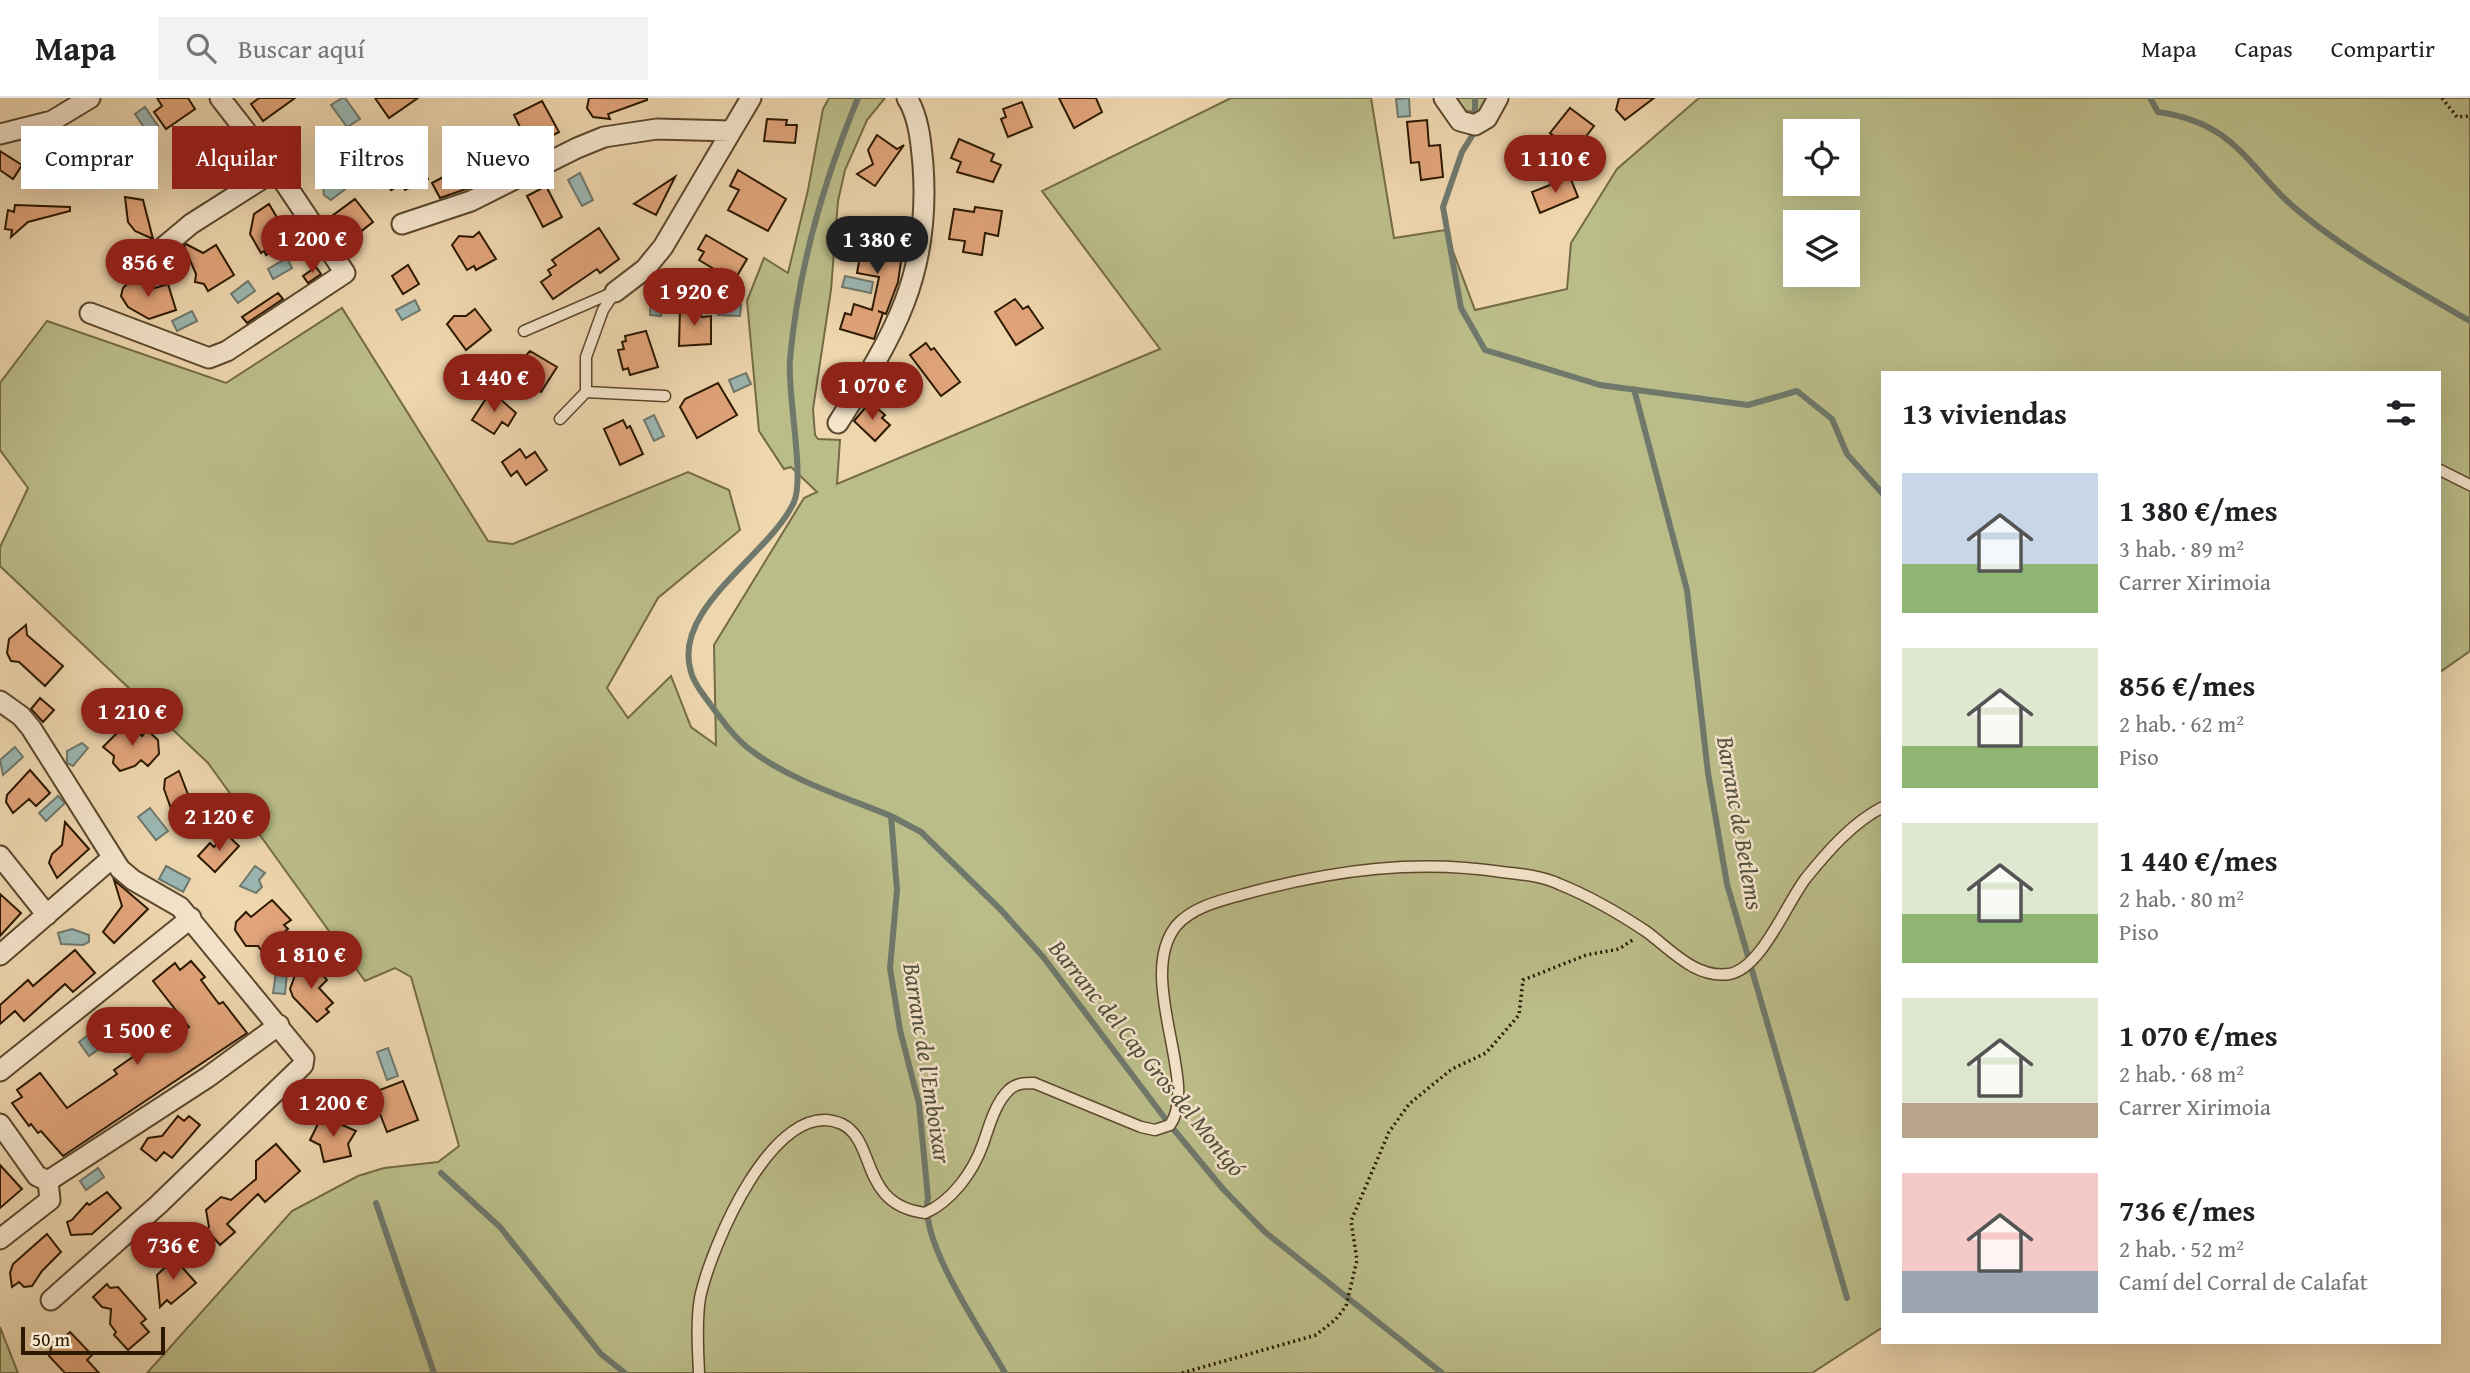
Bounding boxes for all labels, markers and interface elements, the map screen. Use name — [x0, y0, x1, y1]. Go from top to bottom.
search box — [158, 17, 648, 80]
text: Mapa — [35, 24, 116, 72]
icon: search — [182, 29, 220, 67]
text: Buscar aquí — [238, 29, 365, 68]
text: Mapa — [2141, 31, 2197, 66]
text: Capas — [2235, 31, 2293, 66]
text: Compartir — [2331, 31, 2435, 66]
map controls — [1783, 119, 1860, 287]
button: locate — [1783, 119, 1860, 196]
chip: Comprar — [21, 126, 158, 189]
chip: Alquilar — [172, 126, 301, 189]
chip: Filtros — [315, 126, 428, 189]
chip: Nuevo — [442, 126, 554, 189]
pin: 1 110 € — [1490, 136, 1620, 195]
text: 1 110 € — [1520, 141, 1590, 174]
button: layers — [1783, 210, 1860, 287]
pin: 1 200 € — [247, 216, 377, 275]
pin: 1 380 € — [812, 216, 942, 276]
text: 1 200 € — [277, 221, 347, 254]
text: 1 380 € — [842, 222, 912, 255]
pin: 856 € — [99, 240, 197, 299]
text: 856 € — [122, 245, 174, 278]
pin: 1 920 € — [629, 268, 759, 328]
text: 1 920 € — [659, 274, 729, 307]
pin: 1 440 € — [429, 354, 559, 414]
text: 1 440 € — [459, 360, 529, 393]
pin: 1 070 € — [807, 362, 937, 422]
text: 1 070 € — [837, 368, 907, 401]
text: 13 viviendas — [1902, 391, 2067, 435]
icon: filters — [2382, 394, 2420, 432]
text: 1 380 €/mes — [2119, 488, 2278, 532]
icon: home — [1958, 501, 2042, 585]
text: 3 hab. · 89 m² — [2119, 532, 2244, 565]
text: Carrer Xirimoia — [2119, 565, 2271, 598]
text: 856 €/mes — [2119, 663, 2255, 707]
icon: home — [1958, 676, 2042, 760]
pin: 1 210 € — [67, 688, 197, 748]
text: 1 210 € — [97, 694, 167, 727]
text: 2 hab. · 62 m² — [2119, 707, 2244, 740]
water label: Barranc de Betlems — [1708, 733, 1773, 913]
text: Piso — [2119, 740, 2159, 773]
pin: 2 120 € — [154, 794, 284, 853]
text: 2 120 € — [184, 799, 254, 832]
text: 1 440 €/mes — [2119, 838, 2278, 882]
icon: home — [1958, 851, 2042, 935]
text: 2 hab. · 80 m² — [2119, 882, 2244, 915]
text: Piso — [2119, 915, 2159, 948]
water label: Barranc del Cap Gros del Montgó — [1040, 931, 1254, 1184]
pin: 1 810 € — [246, 932, 376, 991]
text: 1 810 € — [276, 937, 346, 970]
water label: Barranc de l'Emboixar — [894, 959, 961, 1167]
pin: 1 500 € — [72, 1007, 202, 1067]
text: 1 500 € — [102, 1013, 172, 1046]
text: 1 070 €/mes — [2119, 1013, 2278, 1057]
icon: home — [1958, 1026, 2042, 1110]
text: 2 hab. · 68 m² — [2119, 1057, 2244, 1090]
pin: 1 200 € — [268, 1080, 398, 1139]
text: 1 200 € — [298, 1085, 368, 1118]
text: Carrer Xirimoia — [2119, 1090, 2271, 1123]
text: 736 €/mes — [2119, 1188, 2255, 1232]
icon: home — [1958, 1201, 2042, 1285]
pin: 736 € — [124, 1222, 222, 1282]
text: 736 € — [147, 1228, 199, 1261]
text: 2 hab. · 52 m² — [2119, 1232, 2244, 1265]
text: Camí del Corral de Calafat — [2119, 1265, 2368, 1298]
scale bar — [21, 1324, 164, 1356]
text: 50 m — [32, 1325, 70, 1353]

